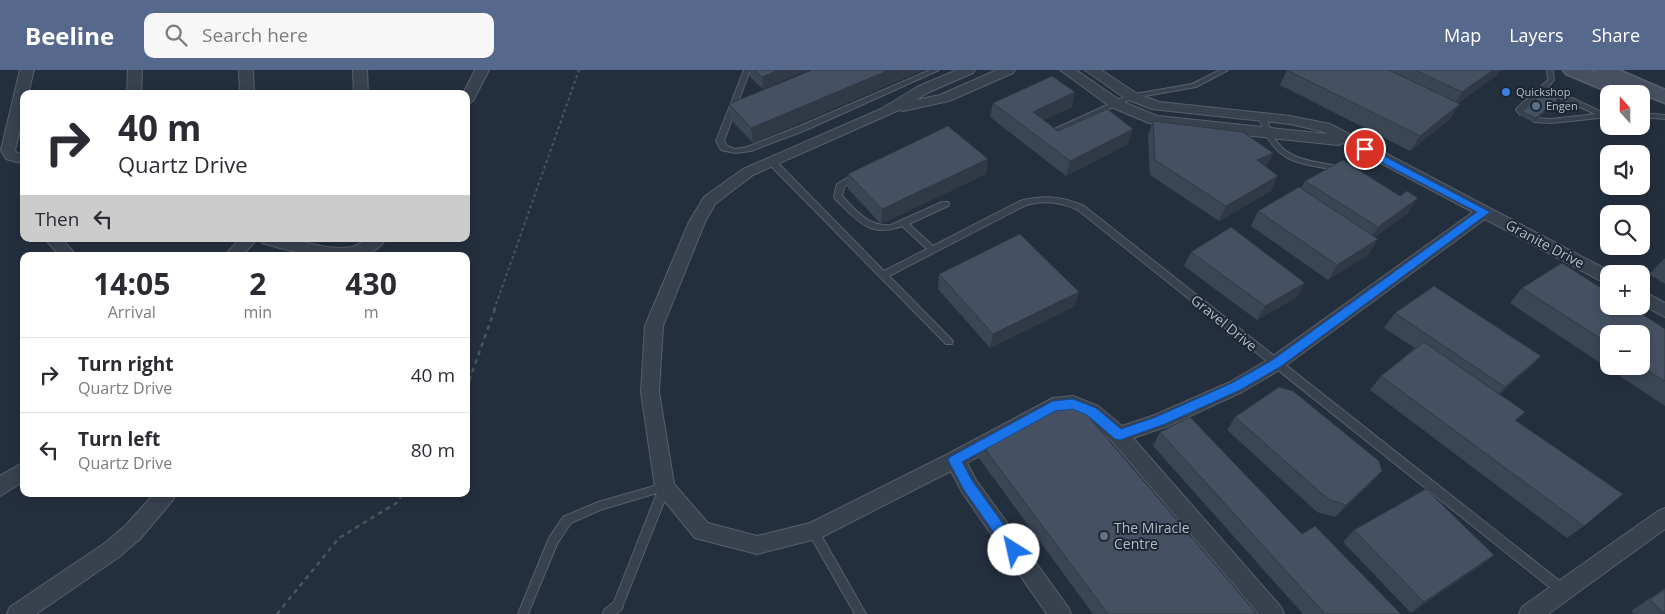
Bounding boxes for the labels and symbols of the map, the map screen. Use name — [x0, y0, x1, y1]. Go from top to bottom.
place label: Quickshop — [1516, 84, 1571, 99]
north arrow — [1600, 85, 1650, 135]
marker: Quickshop — [1500, 86, 1512, 98]
place label: Engen — [1546, 98, 1578, 113]
marker: Engen — [1530, 100, 1542, 112]
pin — [1344, 128, 1386, 170]
street label: Granite Drive — [1503, 215, 1588, 272]
street label: Gravel Drive — [1187, 290, 1261, 355]
place label: The Miracle Centre — [1114, 518, 1190, 553]
position arrow — [987, 523, 1039, 575]
marker: The Miracle Centre — [1098, 530, 1110, 542]

